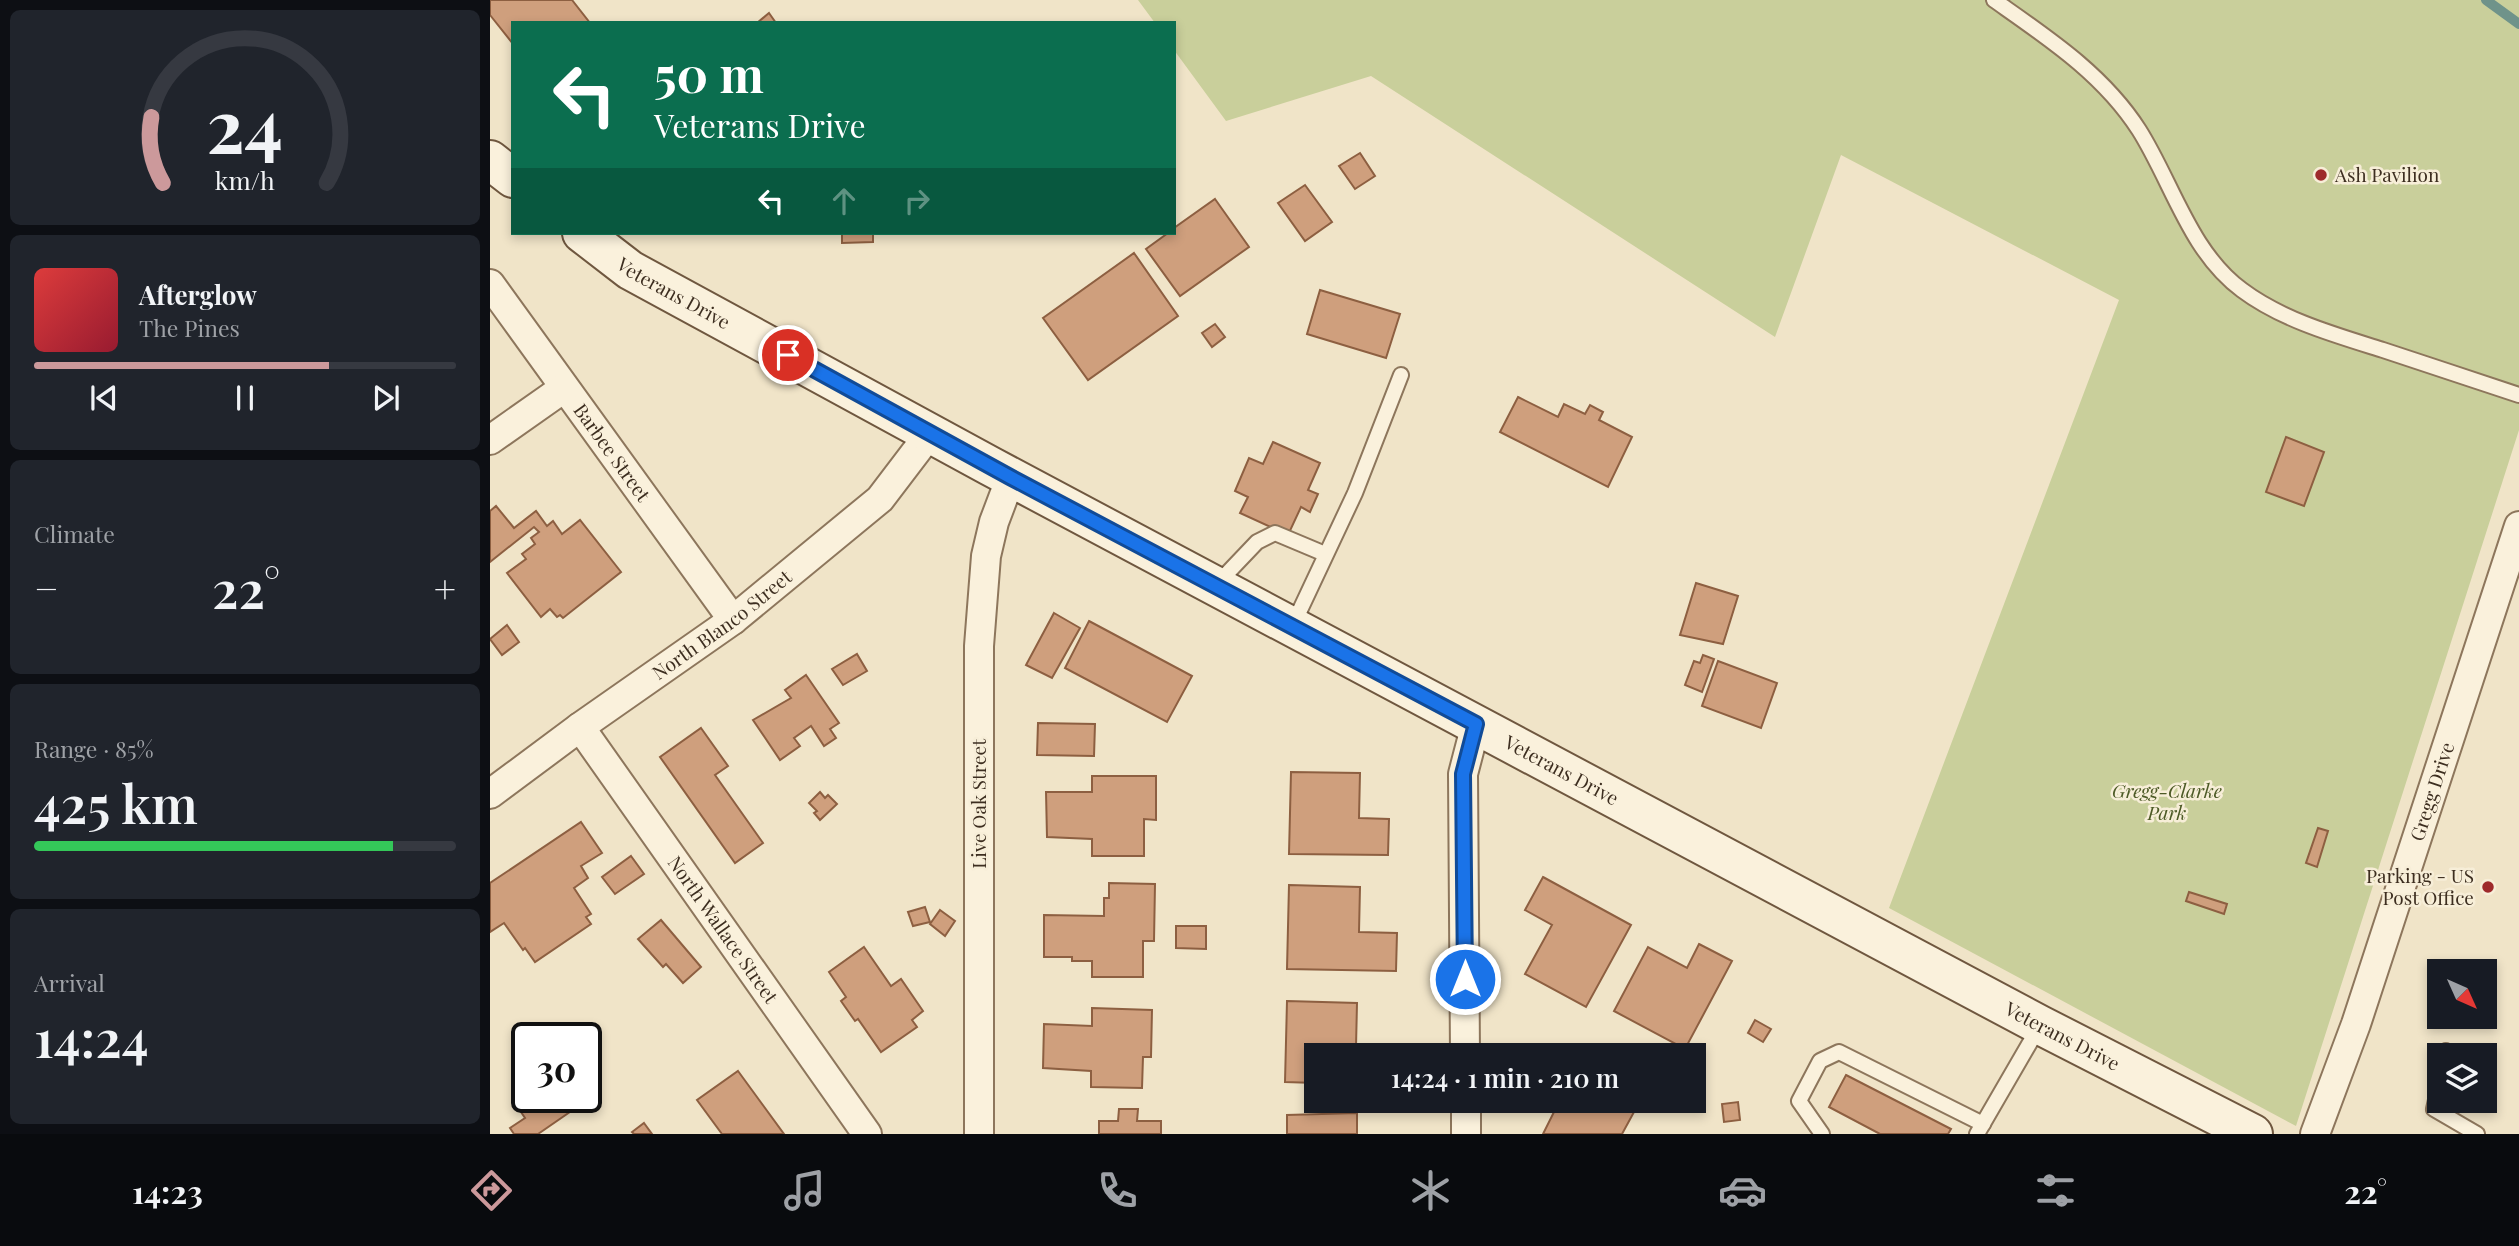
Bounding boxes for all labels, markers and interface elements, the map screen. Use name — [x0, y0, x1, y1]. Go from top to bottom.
text: 50 m — [654, 40, 764, 105]
icon: left — [539, 49, 630, 140]
text: 24 — [207, 75, 283, 172]
text: Veterans Drive — [654, 103, 866, 146]
place label: Ash Pavilion — [2334, 161, 2440, 187]
text: km/h — [215, 163, 275, 196]
marker: Ash Pavilion — [2313, 167, 2329, 183]
icon: left — [752, 182, 790, 220]
icon: ahead — [825, 182, 863, 220]
icon: right — [898, 182, 936, 220]
street label: Veterans Drive — [611, 250, 735, 334]
text: Afterglow — [139, 277, 257, 312]
text: The Pines — [139, 312, 240, 343]
pin — [758, 325, 818, 385]
icon: arrive — [769, 336, 807, 374]
icon: previous — [85, 379, 123, 417]
icon: pause — [226, 379, 264, 417]
icon: next — [367, 379, 405, 417]
street label: Barbee Street — [568, 398, 657, 506]
text: Climate — [34, 518, 115, 549]
text: 22° — [212, 553, 280, 622]
text: − — [34, 562, 59, 613]
text: + — [434, 562, 456, 613]
street label: North Blanco Street — [646, 563, 796, 685]
street label: Veterans Drive — [1499, 728, 1624, 810]
text: Range · 85% — [34, 733, 154, 764]
street label: Gregg Drive — [2403, 738, 2459, 844]
street label: Live Oak Street — [965, 739, 991, 869]
text: 425 km — [34, 768, 198, 837]
park label: Gregg-Clarke Park — [2112, 777, 2222, 825]
street label: North Wallace Street — [663, 850, 785, 1008]
place label: Parking - US Post Office — [2366, 862, 2474, 910]
marker: Parking - US Post Office — [2480, 879, 2496, 895]
position arrow — [1428, 942, 1502, 1016]
north arrow — [2427, 959, 2497, 1029]
map controls — [2427, 959, 2497, 1113]
text: Arrival — [34, 967, 105, 998]
street label: Veterans Drive — [2000, 994, 2125, 1076]
text: 14:24 — [34, 1002, 149, 1071]
speed limit sign: 30 — [511, 1022, 602, 1113]
button: layers — [2427, 1043, 2497, 1113]
text: 14:24 · 1 min · 210 m — [1391, 1060, 1619, 1095]
icon: directions — [467, 1166, 516, 1215]
icon: music — [780, 1166, 829, 1215]
icon: phone — [1093, 1166, 1142, 1215]
icon: climate — [1406, 1166, 1455, 1215]
icon: car — [1718, 1166, 1767, 1215]
icon: filters — [2031, 1166, 2080, 1215]
text: 14:23 — [132, 1169, 203, 1212]
text: 22° — [2344, 1169, 2387, 1212]

